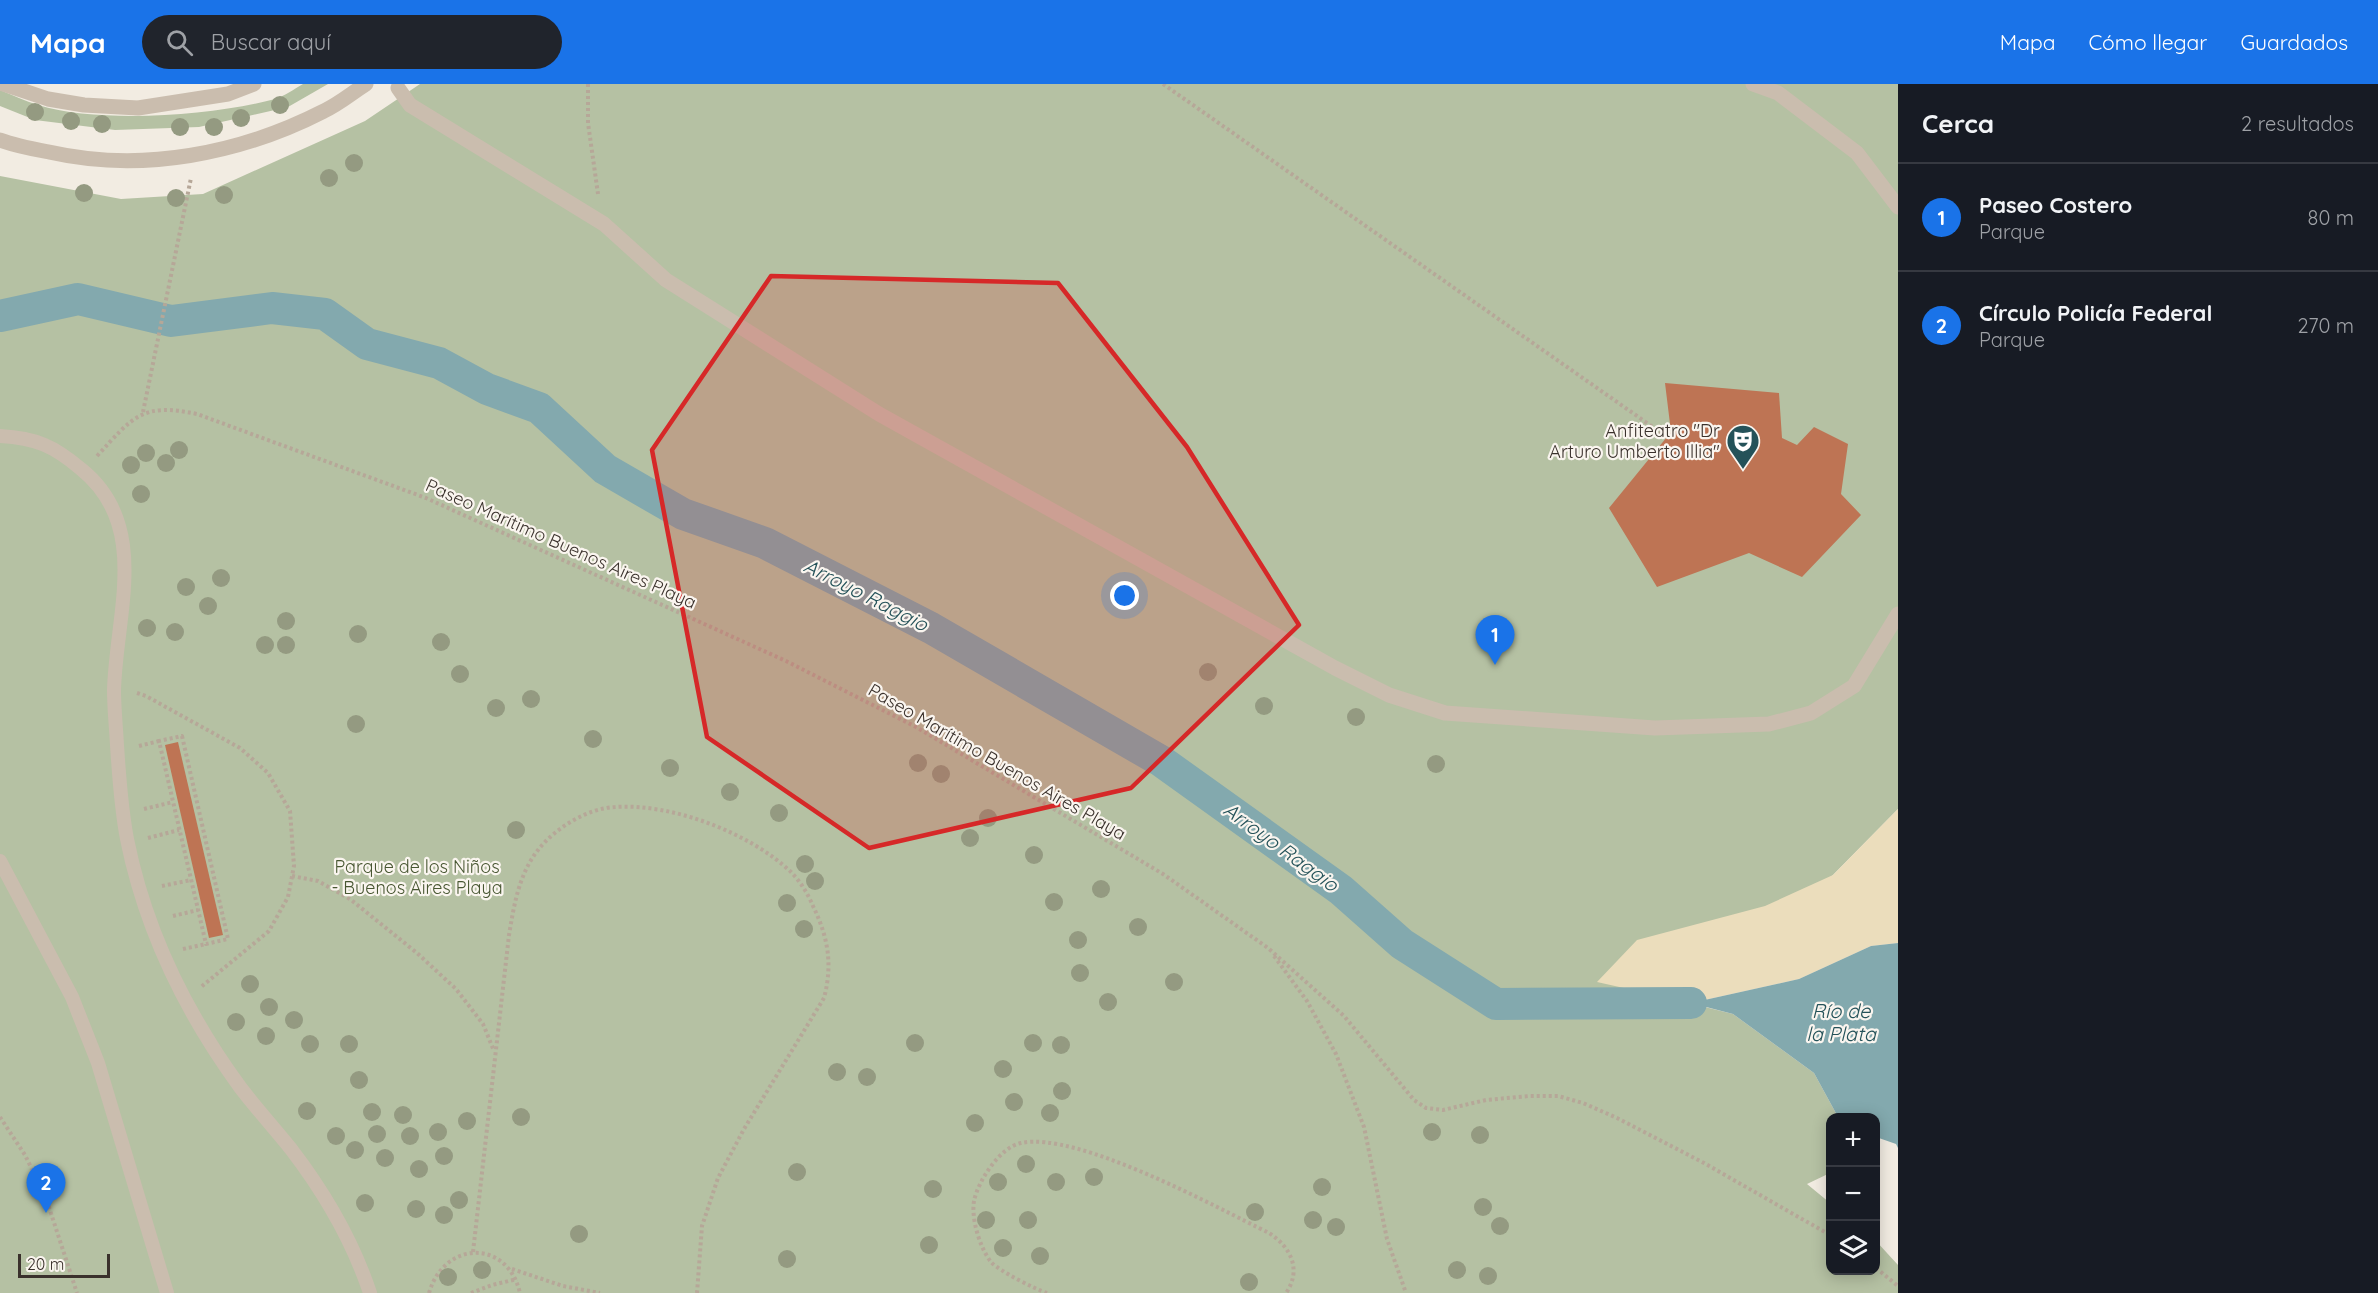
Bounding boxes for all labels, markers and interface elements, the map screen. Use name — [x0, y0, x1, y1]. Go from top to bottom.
search box — [142, 15, 562, 69]
text: Mapa — [30, 25, 106, 60]
icon: search — [163, 26, 196, 59]
text: Buscar aquí — [211, 28, 331, 56]
text: Mapa — [2000, 29, 2055, 55]
text: Cómo llegar — [2088, 29, 2207, 55]
text: Guardados — [2240, 29, 2348, 55]
text: Cerca — [1922, 107, 1994, 140]
text: 2 resultados — [2241, 111, 2354, 136]
text: Paseo Costero — [1979, 191, 2132, 219]
text: 1 — [1938, 205, 1945, 230]
text: 80 m — [2308, 205, 2354, 230]
text: Parque — [1979, 219, 2045, 244]
text: Círculo Policía Federal — [1979, 299, 2212, 327]
text: 2 — [1936, 313, 1947, 338]
text: 270 m — [2297, 313, 2354, 338]
text: Parque — [1979, 327, 2045, 352]
place label: Anfiteatro "Dr Arturo Umberto Illia" — [1549, 419, 1720, 463]
theatre icon: Anfiteatro "Dr Arturo Umberto Illia" — [1725, 423, 1761, 470]
street label: Paseo Marítimo Buenos Aires Playa — [422, 473, 700, 614]
water label: Arroyo Raggio — [800, 553, 933, 637]
your location — [1110, 581, 1139, 610]
pin: 1 — [1476, 616, 1514, 665]
street label: Paseo Marítimo Buenos Aires Playa — [864, 678, 1130, 845]
water label: Arroyo Raggio — [1219, 797, 1344, 897]
park label: Parque de los Niños - Buenos Aires Playa — [331, 855, 503, 899]
water label: Río de la Plata — [1806, 998, 1878, 1046]
map controls — [1826, 1113, 1880, 1275]
button: + — [1826, 1113, 1880, 1167]
pin: 2 — [26, 1164, 66, 1213]
button: − — [1826, 1167, 1880, 1221]
button: layers — [1826, 1221, 1880, 1275]
scale bar — [18, 1251, 110, 1278]
text: 20 m — [27, 1254, 64, 1274]

